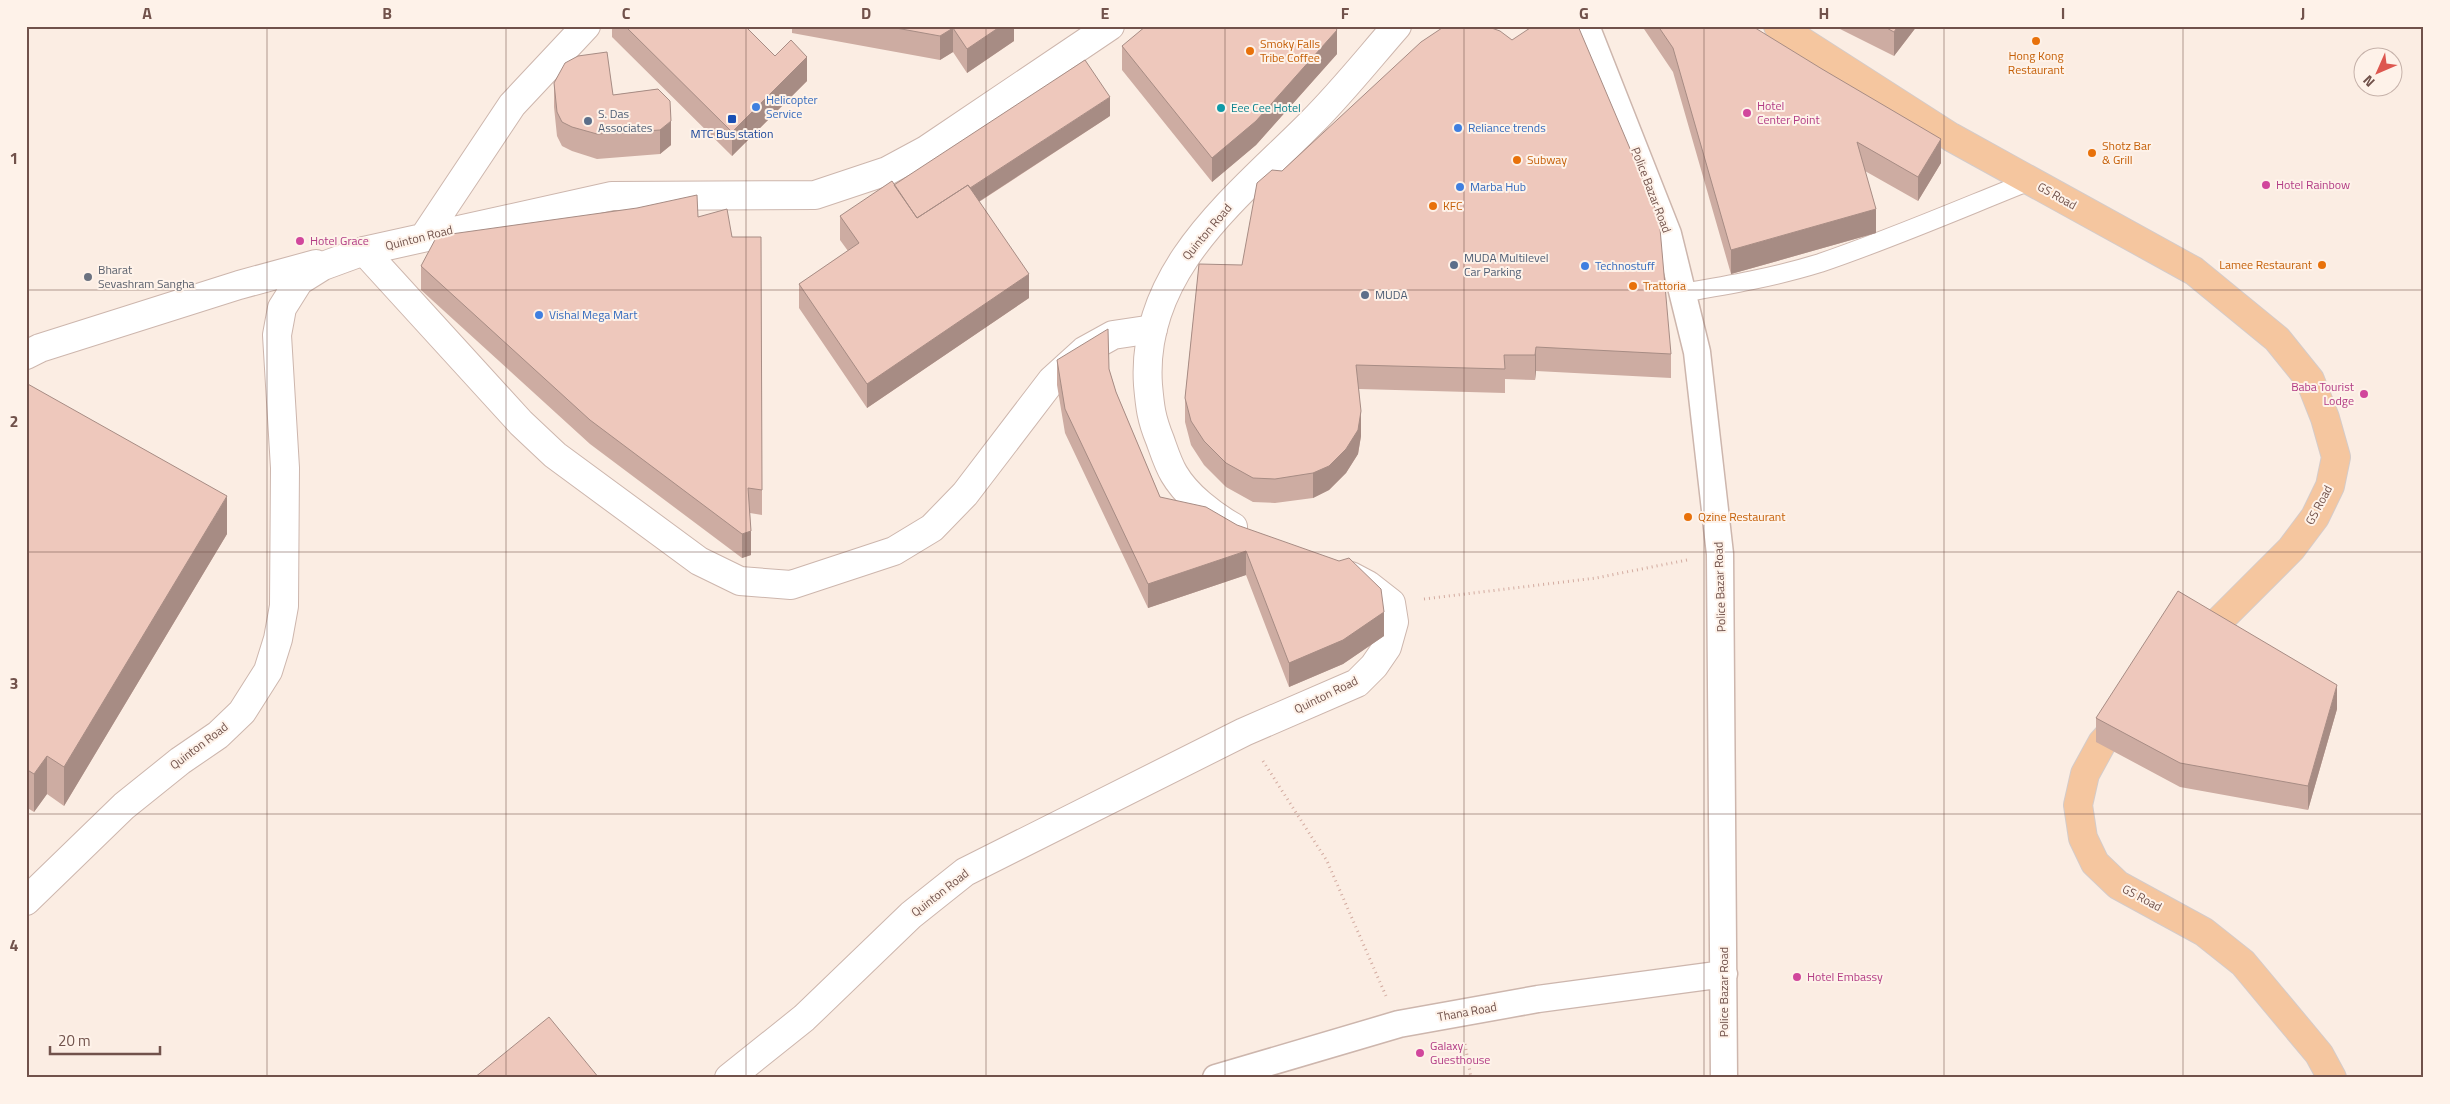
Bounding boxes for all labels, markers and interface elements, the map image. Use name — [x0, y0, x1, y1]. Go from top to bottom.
text: A — [142, 1, 152, 25]
text: B — [382, 1, 392, 25]
text: C — [622, 1, 631, 25]
text: D — [861, 1, 871, 25]
text: E — [1101, 1, 1110, 25]
text: F — [1341, 1, 1350, 25]
text: G — [1579, 1, 1589, 25]
text: H — [1819, 1, 1829, 25]
text: I — [2061, 1, 2065, 25]
text: J — [2301, 1, 2305, 25]
place label: Smoky Falls Tribe Coffee — [1260, 34, 1321, 67]
marker: Hong Kong Restaurant — [2030, 35, 2042, 47]
marker: Smoky Falls Tribe Coffee — [1244, 45, 1256, 57]
place label: Hong Kong Restaurant — [2008, 46, 2065, 79]
north arrow — [2352, 48, 2402, 98]
text: N — [2358, 71, 2379, 92]
place label: Helicopter Service — [766, 90, 818, 123]
place label: Hotel Center Point — [1757, 96, 1820, 129]
place label: Eee Cee Hotel — [1231, 98, 1301, 117]
marker: Helicopter Service — [750, 101, 762, 113]
marker: Eee Cee Hotel — [1215, 102, 1227, 114]
place label: S. Das Associates — [598, 104, 653, 137]
marker: Hotel Center Point — [1741, 107, 1753, 119]
marker: MTC Bus station — [726, 113, 738, 125]
marker: S. Das Associates — [582, 115, 594, 127]
place label: Reliance trends — [1468, 118, 1546, 137]
marker: Reliance trends — [1452, 122, 1464, 134]
place label: MTC Bus station — [691, 124, 773, 143]
place label: Shotz Bar & Grill — [2102, 136, 2151, 169]
street label: Police Bazar Road — [1626, 144, 1677, 235]
text: 1 — [10, 146, 18, 170]
marker: Shotz Bar & Grill — [2086, 147, 2098, 159]
place label: Subway — [1527, 150, 1567, 169]
marker: Subway — [1511, 154, 1523, 166]
place label: Hotel Rainbow — [2276, 175, 2350, 194]
place label: Marba Hub — [1470, 177, 1526, 196]
street label: GS Road — [2034, 177, 2080, 214]
marker: Hotel Rainbow — [2260, 179, 2272, 191]
marker: Marba Hub — [1454, 181, 1466, 193]
place label: KFC — [1443, 196, 1463, 215]
street label: Quinton Road — [1177, 199, 1236, 264]
marker: KFC — [1427, 200, 1439, 212]
street label: Quinton Road — [383, 220, 455, 255]
place label: Hotel Grace — [310, 231, 369, 250]
marker: Hotel Grace — [294, 235, 306, 247]
place label: MUDA Multilevel Car Parking — [1464, 248, 1548, 281]
place label: Lamee Restaurant — [2219, 255, 2313, 274]
place label: Technostuff — [1595, 256, 1655, 275]
marker: MUDA Multilevel Car Parking — [1448, 259, 1460, 271]
marker: Lamee Restaurant — [2316, 259, 2328, 271]
place label: Bharat Sevashram Sangha — [98, 260, 195, 293]
marker: Technostuff — [1579, 260, 1591, 272]
marker: Bharat Sevashram Sangha — [82, 271, 94, 283]
place label: Trattoria — [1643, 276, 1686, 295]
marker: Trattoria — [1627, 280, 1639, 292]
place label: MUDA — [1375, 285, 1408, 304]
marker: MUDA — [1359, 289, 1371, 301]
place label: Vishal Mega Mart — [549, 305, 638, 324]
marker: Vishal Mega Mart — [533, 309, 545, 321]
place label: Baba Tourist Lodge — [2291, 377, 2355, 410]
marker: Baba Tourist Lodge — [2358, 388, 2370, 400]
text: 2 — [10, 409, 18, 433]
street label: GS Road — [2300, 482, 2337, 528]
place label: Qzine Restaurant — [1698, 507, 1786, 526]
marker: Qzine Restaurant — [1682, 511, 1694, 523]
street label: Police Bazar Road — [1708, 542, 1731, 632]
text: 3 — [10, 671, 18, 695]
street label: Quinton Road — [1291, 671, 1361, 718]
street label: Quinton Road — [165, 717, 232, 774]
street label: Quinton Road — [907, 864, 973, 921]
street label: GS Road — [2119, 879, 2165, 916]
text: 4 — [10, 933, 19, 957]
street label: Police Bazar Road — [1714, 947, 1733, 1037]
place label: Hotel Embassy — [1807, 967, 1883, 986]
marker: Hotel Embassy — [1791, 971, 1803, 983]
street label: Thana Road — [1436, 997, 1498, 1026]
scale bar — [50, 1024, 160, 1056]
text: 20 m — [58, 1029, 91, 1052]
place label: Galaxy Guesthouse — [1430, 1036, 1490, 1069]
marker: Galaxy Guesthouse — [1414, 1047, 1426, 1059]

